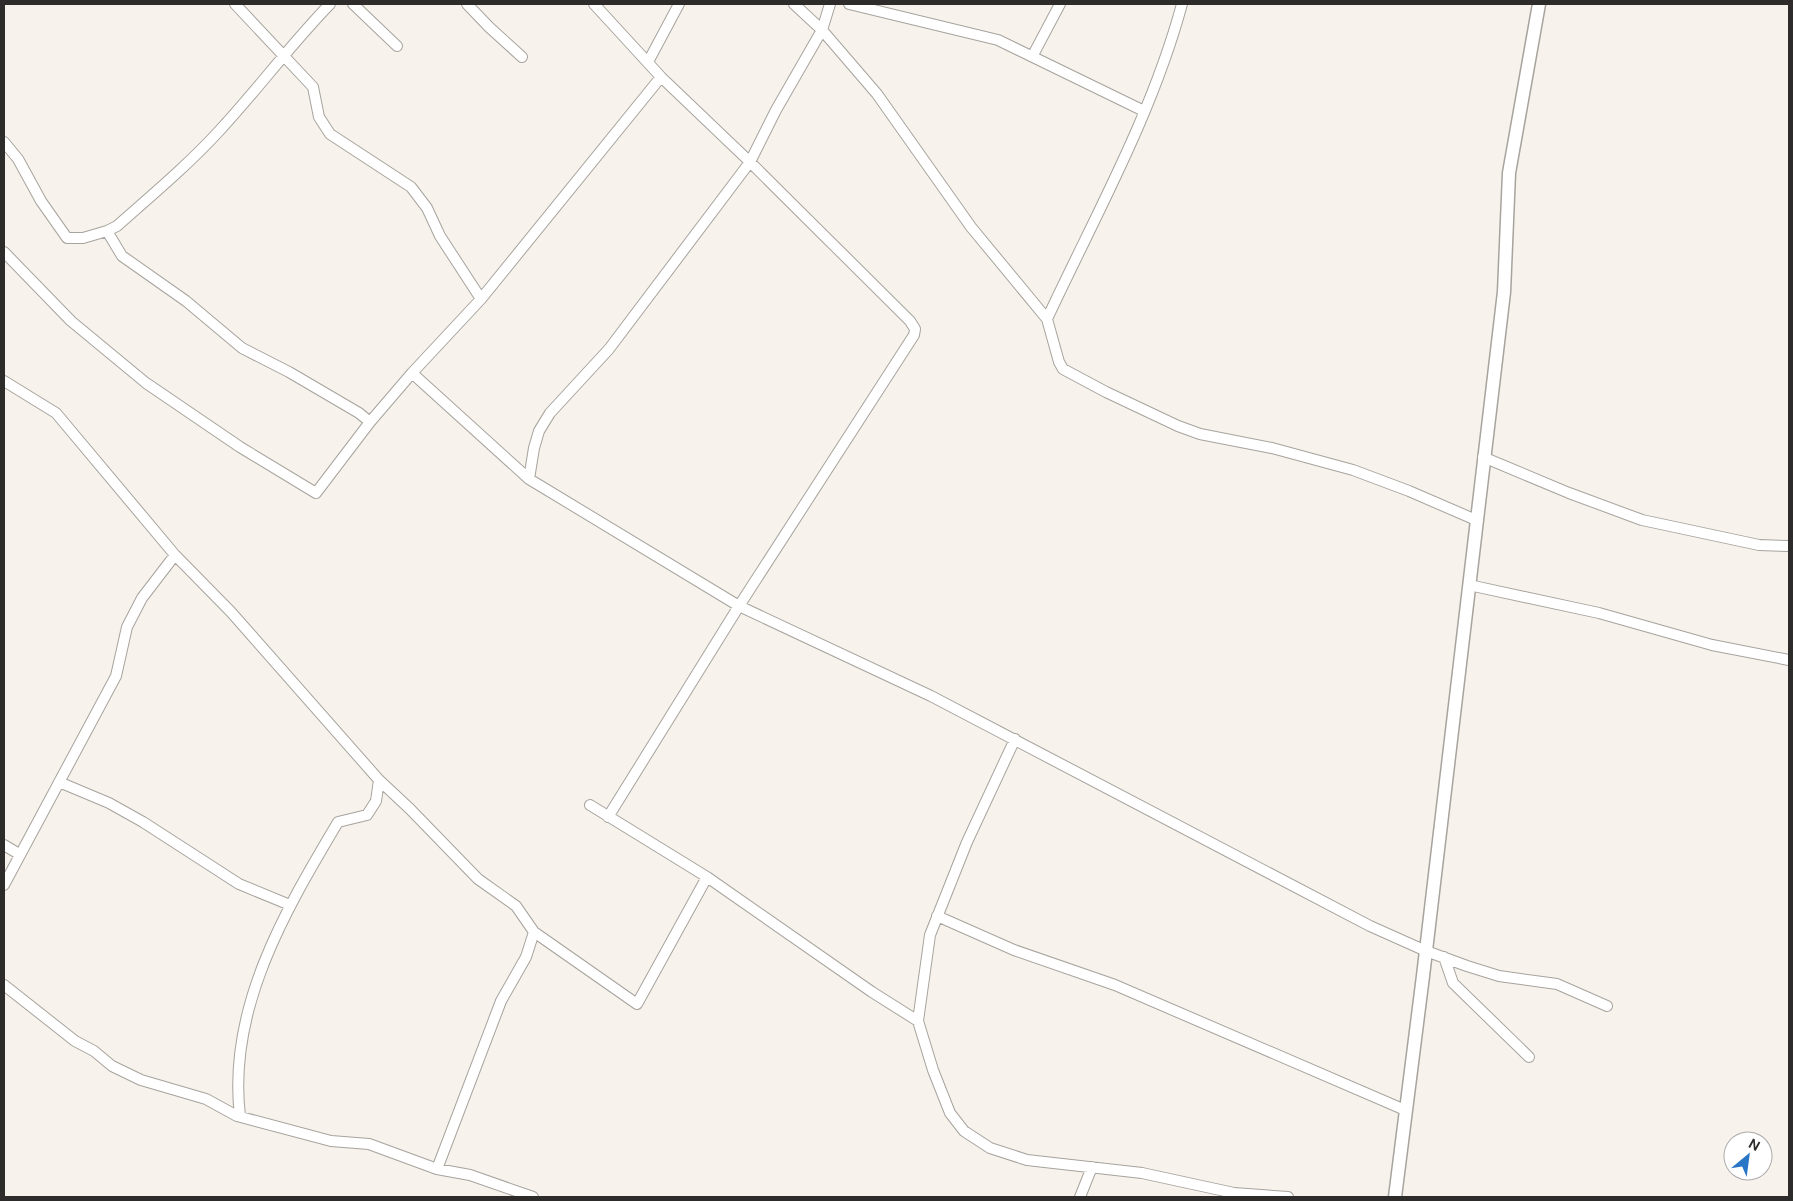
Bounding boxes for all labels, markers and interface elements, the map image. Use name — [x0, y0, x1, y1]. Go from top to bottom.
north arrow — [1723, 1131, 1773, 1181]
text: N — [1745, 1134, 1763, 1155]

